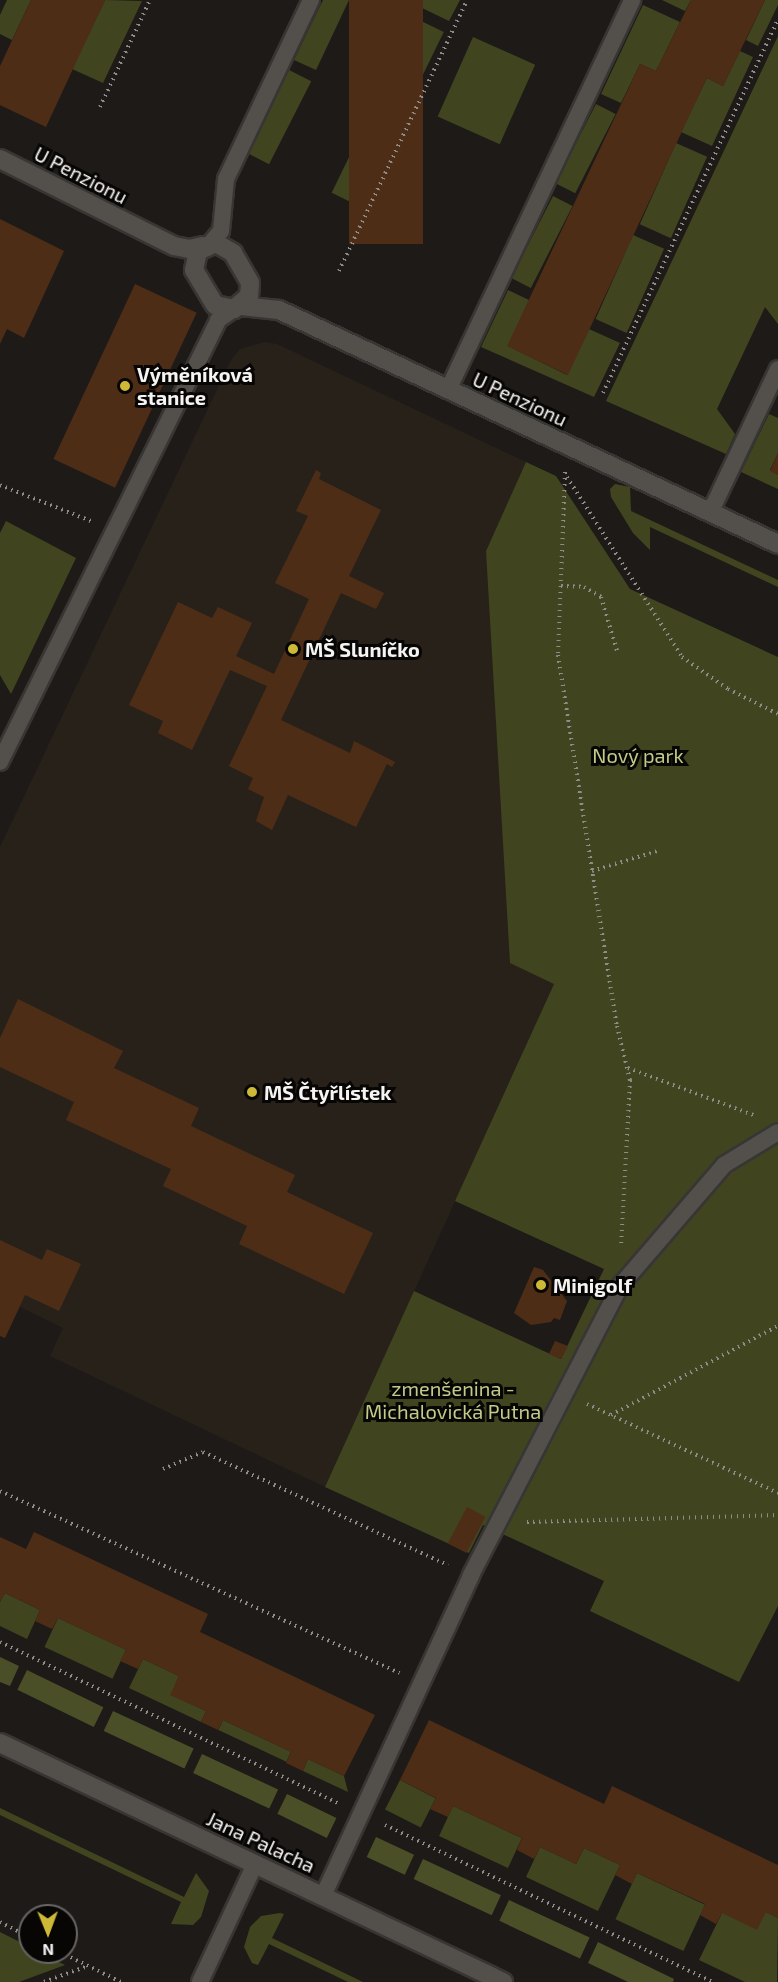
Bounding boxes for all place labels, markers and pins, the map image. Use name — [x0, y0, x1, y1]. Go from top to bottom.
place label: Výměníková stanice — [137, 362, 253, 409]
marker: Výměníková stanice — [118, 379, 132, 393]
place label: MŠ Sluníčko — [305, 637, 420, 661]
marker: MŠ Sluníčko — [286, 642, 300, 656]
place label: MŠ Čtyřlístek — [264, 1080, 391, 1104]
marker: MŠ Čtyřlístek — [245, 1085, 259, 1099]
place label: Minigolf — [553, 1273, 632, 1297]
marker: Minigolf — [534, 1278, 548, 1292]

